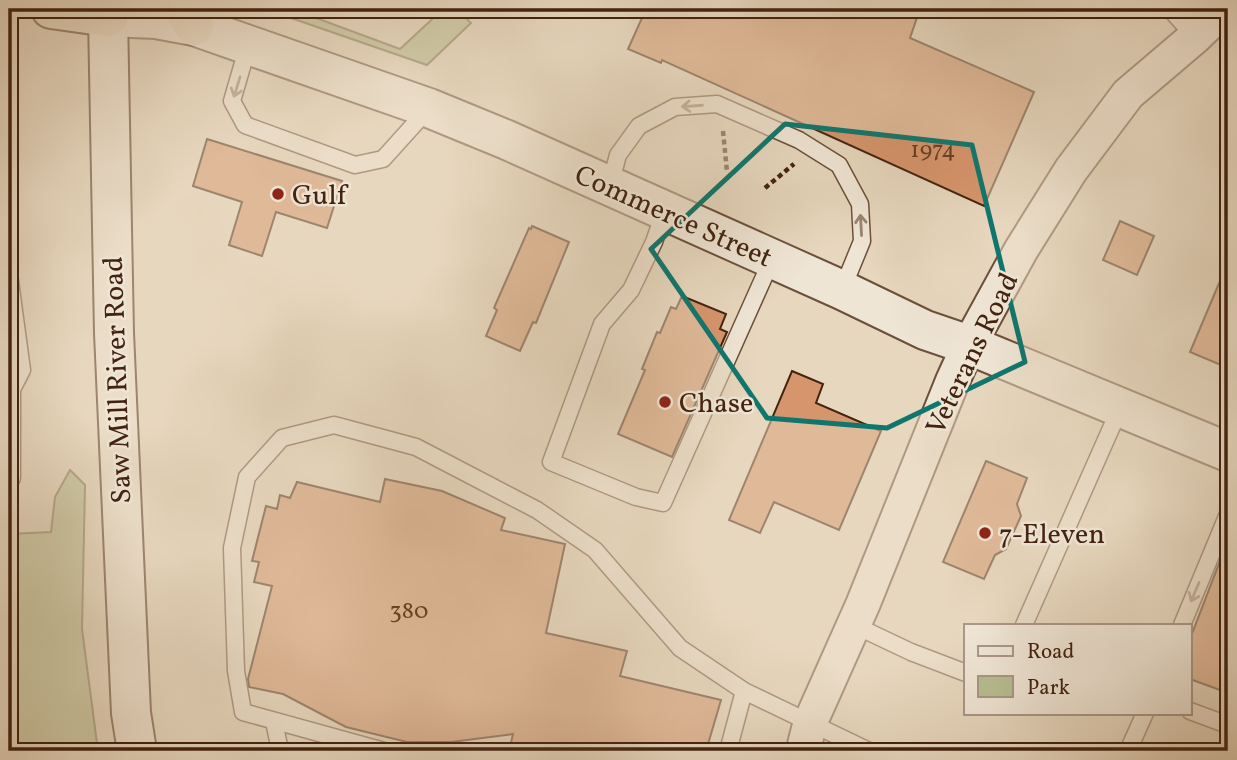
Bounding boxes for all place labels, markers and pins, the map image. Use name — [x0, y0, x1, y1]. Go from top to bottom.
place label: Gulf — [292, 177, 349, 216]
marker: Gulf — [270, 186, 286, 202]
place label: Chase — [679, 385, 753, 424]
marker: Chase — [657, 394, 673, 410]
place label: 7-Eleven — [999, 516, 1105, 555]
marker: 7-Eleven — [977, 525, 993, 541]

